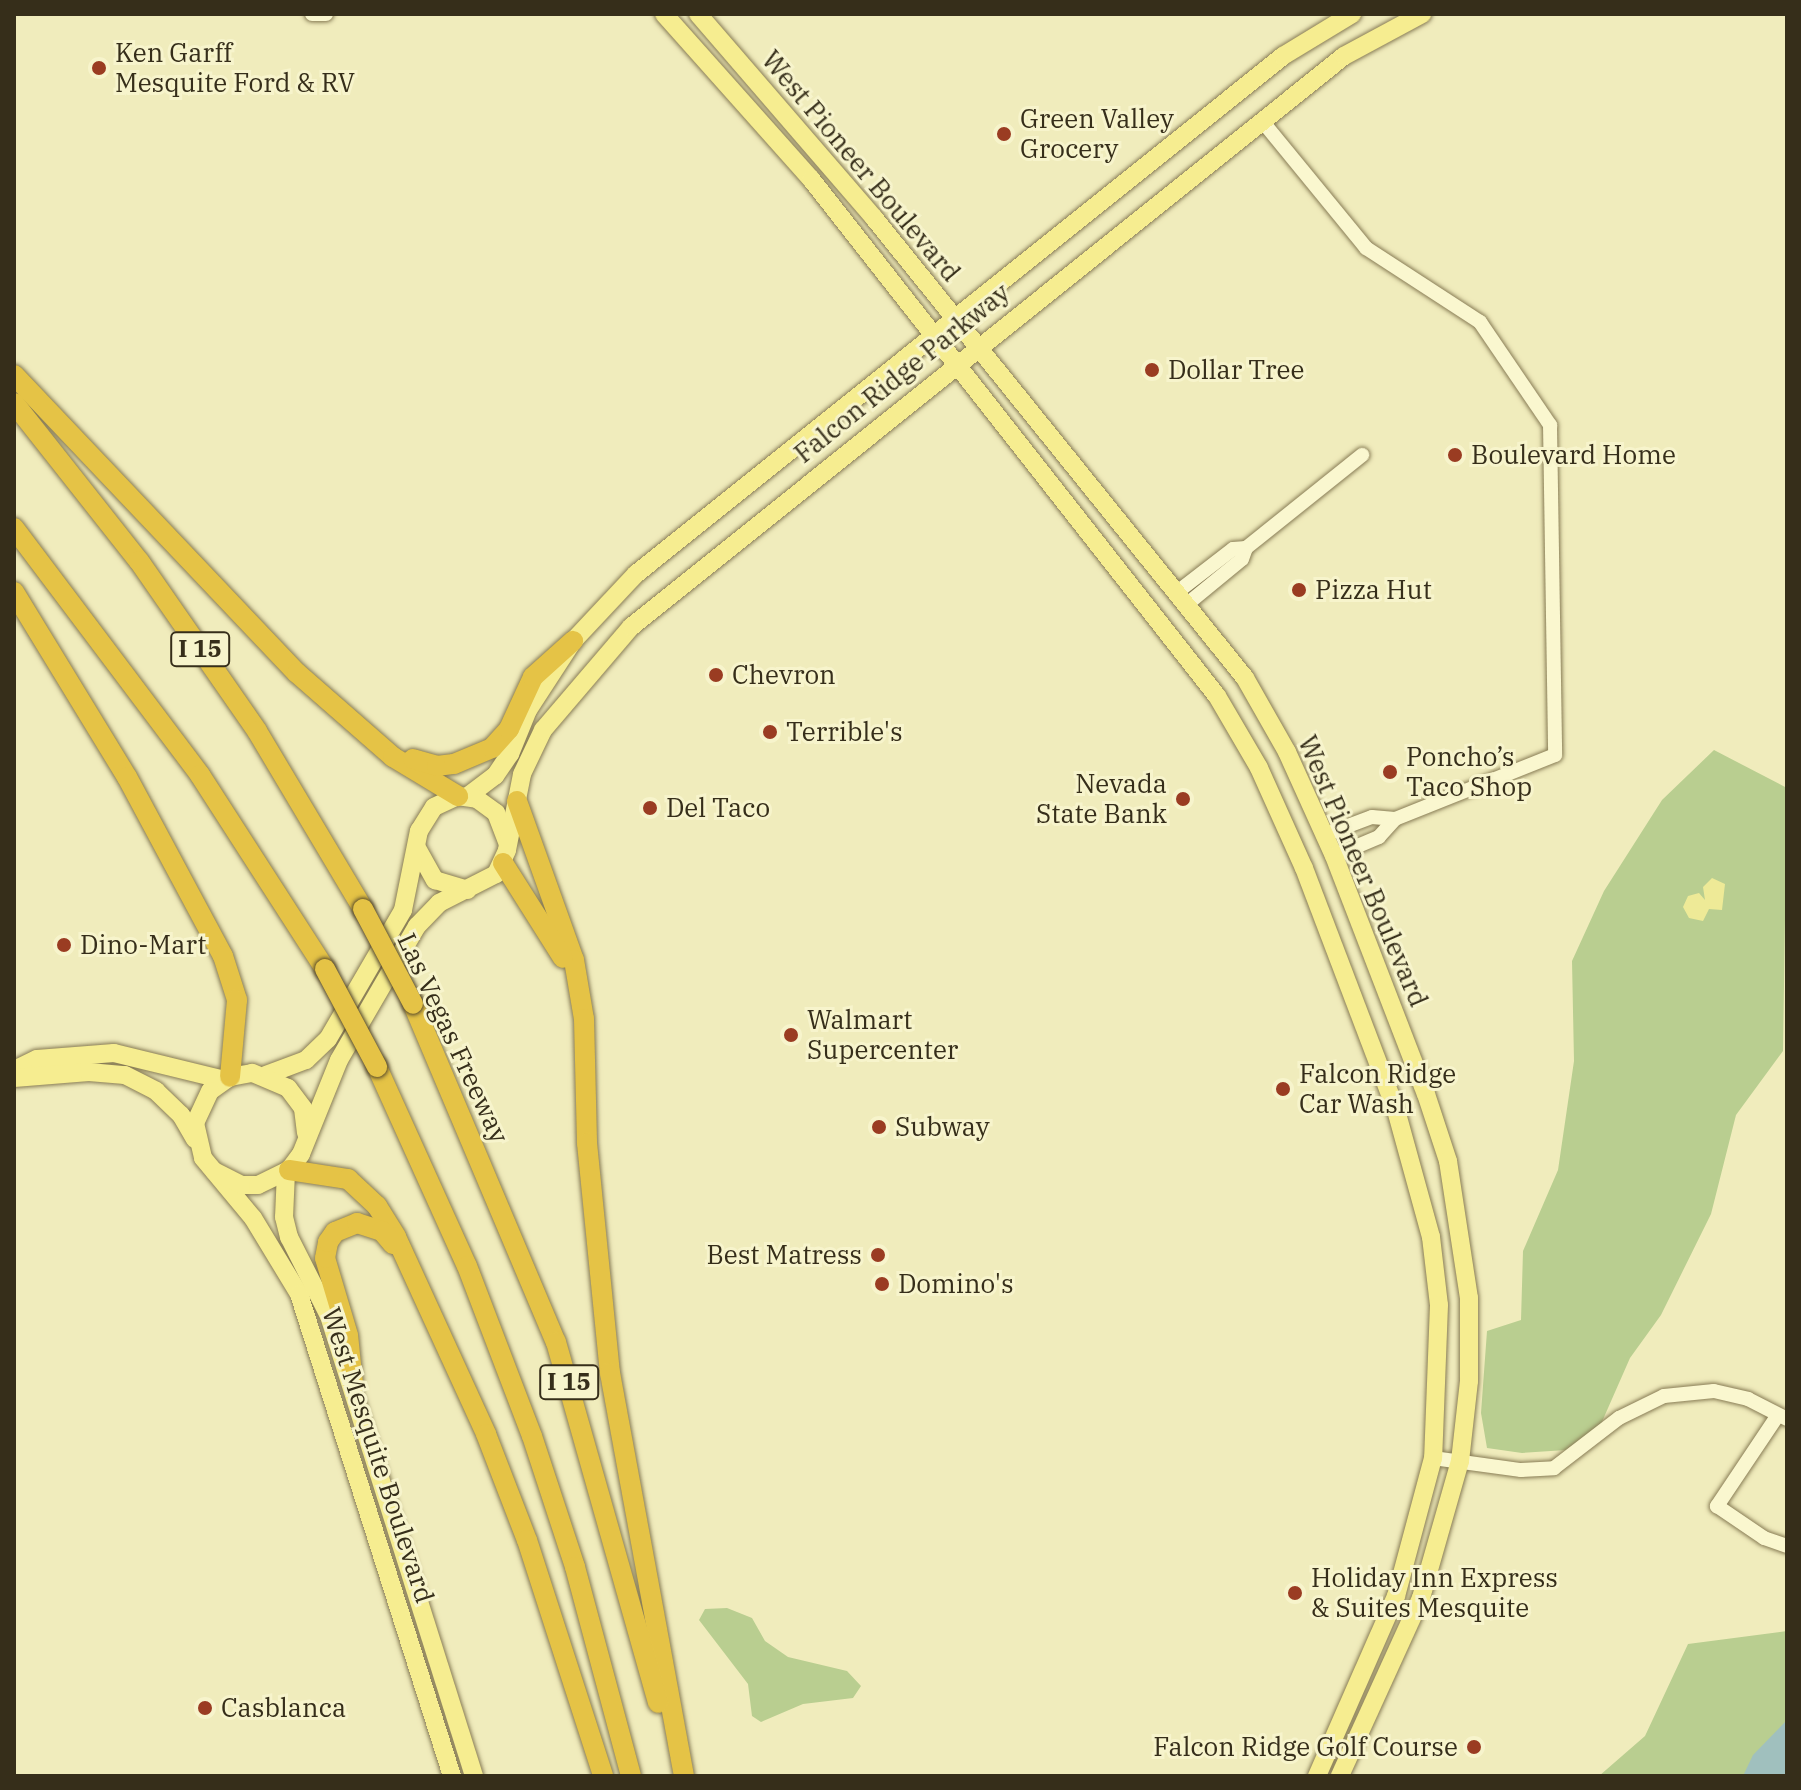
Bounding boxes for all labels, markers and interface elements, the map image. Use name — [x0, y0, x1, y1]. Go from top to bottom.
place label: Ken Garff Mesquite Ford & RV — [115, 37, 355, 98]
street label: West Pioneer Boulevard — [755, 44, 967, 288]
marker: Ken Garff Mesquite Ford & RV — [90, 59, 108, 77]
place label: Green Valley Grocery — [1020, 103, 1174, 164]
marker: Green Valley Grocery — [995, 125, 1013, 143]
street label: Falcon Ridge Parkway — [788, 277, 1016, 469]
place label: Dollar Tree — [1168, 354, 1304, 386]
marker: Dollar Tree — [1143, 361, 1161, 379]
place label: Boulevard Home — [1471, 439, 1676, 471]
marker: Boulevard Home — [1446, 446, 1464, 464]
place label: Pizza Hut — [1315, 574, 1432, 606]
marker: Pizza Hut — [1290, 581, 1308, 599]
road number: I 15 — [170, 629, 230, 669]
place label: Chevron — [732, 659, 836, 691]
marker: Chevron — [707, 666, 725, 684]
place label: Terrible's — [786, 716, 903, 748]
marker: Terrible's — [761, 723, 779, 741]
street label: West Pioneer Boulevard — [1292, 731, 1434, 1011]
place label: Poncho’s Taco Shop — [1406, 741, 1532, 802]
marker: Poncho’s Taco Shop — [1381, 763, 1399, 781]
place label: Nevada State Bank — [1036, 768, 1167, 830]
marker: Nevada State Bank — [1174, 790, 1192, 808]
place label: Del Taco — [666, 792, 770, 824]
marker: Del Taco — [641, 799, 659, 817]
street label: Las Vegas Freeway — [391, 928, 515, 1148]
place label: Dino-Mart — [80, 929, 206, 961]
marker: Dino-Mart — [55, 936, 73, 954]
place label: Walmart Supercenter — [807, 1004, 958, 1066]
marker: Walmart Supercenter — [782, 1026, 800, 1044]
place label: Falcon Ridge Car Wash — [1299, 1058, 1456, 1120]
marker: Falcon Ridge Car Wash — [1274, 1080, 1292, 1098]
place label: Subway — [895, 1111, 990, 1143]
marker: Subway — [870, 1118, 888, 1136]
place label: Best Matress — [706, 1239, 862, 1271]
marker: Best Matress — [869, 1246, 887, 1264]
place label: Domino's — [898, 1268, 1014, 1300]
marker: Domino's — [873, 1275, 891, 1293]
street label: West Mesquite Boulevard — [315, 1303, 441, 1607]
road number: I 15 — [539, 1362, 599, 1402]
place label: Holiday Inn Express & Suites Mesquite — [1311, 1562, 1558, 1624]
marker: Holiday Inn Express & Suites Mesquite — [1286, 1584, 1304, 1602]
place label: Casblanca — [221, 1692, 346, 1724]
marker: Casblanca — [196, 1699, 214, 1717]
place label: Falcon Ridge Golf Course — [1153, 1731, 1458, 1763]
marker: Falcon Ridge Golf Course — [1465, 1738, 1483, 1756]

